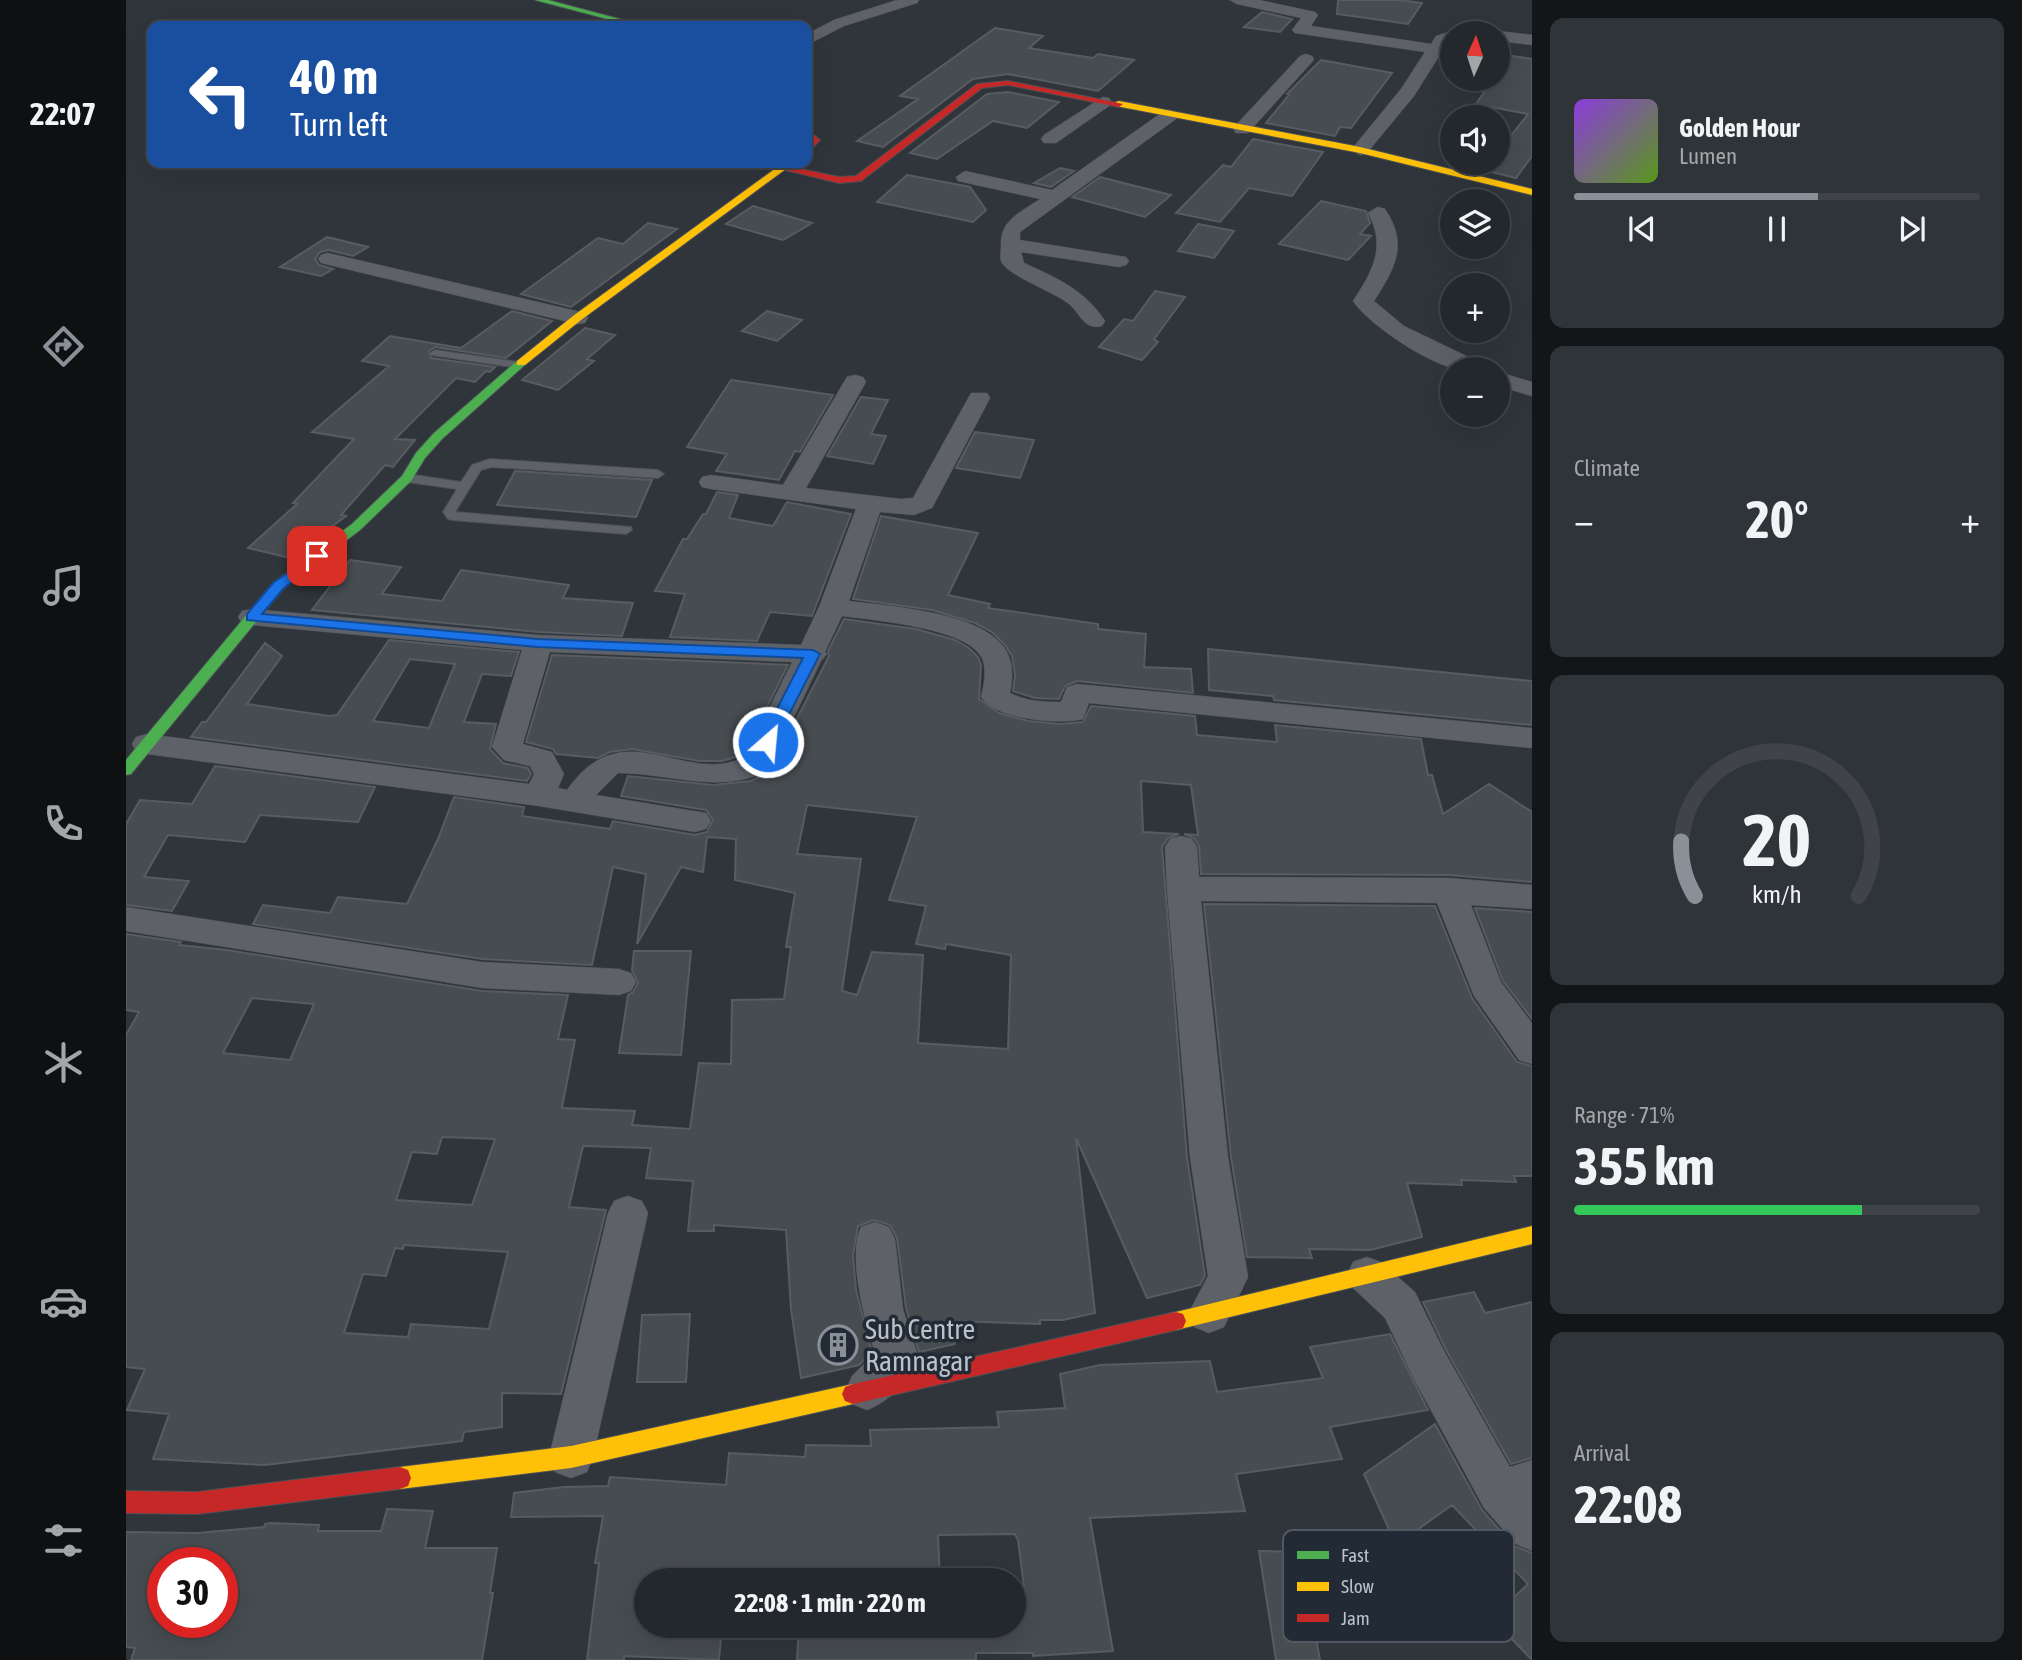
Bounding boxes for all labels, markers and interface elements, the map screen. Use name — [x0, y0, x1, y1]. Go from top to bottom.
north arrow — [1440, 21, 1510, 91]
map controls — [1440, 21, 1510, 427]
text: 40 m — [290, 48, 378, 104]
icon: left — [175, 49, 266, 140]
text: 22:07 — [30, 95, 96, 132]
button: sound — [1440, 105, 1510, 175]
text: Turn left — [290, 106, 388, 143]
text: Golden Hour — [1679, 113, 1799, 143]
text: Lumen — [1679, 143, 1737, 169]
button: layers — [1440, 189, 1510, 259]
icon: previous — [1623, 210, 1661, 248]
icon: pause — [1758, 210, 1796, 248]
icon: next — [1893, 210, 1931, 248]
button: + — [1440, 273, 1510, 343]
icon: directions — [39, 322, 88, 371]
button: − — [1440, 357, 1510, 427]
text: Climate — [1574, 455, 1640, 481]
text: 20° — [1745, 489, 1809, 549]
text: − — [1574, 498, 1594, 541]
text: + — [1960, 498, 1980, 541]
pin — [287, 526, 347, 586]
icon: arrive — [298, 537, 336, 575]
icon: music — [39, 561, 88, 610]
position arrow — [731, 705, 805, 779]
text: 20 — [1743, 798, 1811, 881]
icon: phone — [39, 799, 88, 848]
text: km/h — [1752, 880, 1802, 908]
icon: climate — [39, 1038, 88, 1087]
text: Range · 71% — [1574, 1102, 1674, 1128]
text: 355 km — [1574, 1136, 1715, 1196]
icon: car — [39, 1277, 88, 1326]
place label: Sub Centre Ramnagar — [865, 1313, 975, 1377]
building icon: Sub Centre Ramnagar — [817, 1324, 859, 1366]
text: Arrival — [1574, 1440, 1630, 1466]
text: 22:08 — [1574, 1474, 1682, 1534]
icon: filters — [39, 1516, 88, 1565]
legend — [1283, 1530, 1514, 1642]
text: Fast — [1341, 1544, 1369, 1566]
speed limit sign: 30 — [147, 1547, 238, 1638]
text: Slow — [1341, 1575, 1375, 1597]
text: 22:08 · 1 min · 220 m — [734, 1588, 926, 1618]
text: Jam — [1341, 1607, 1370, 1629]

